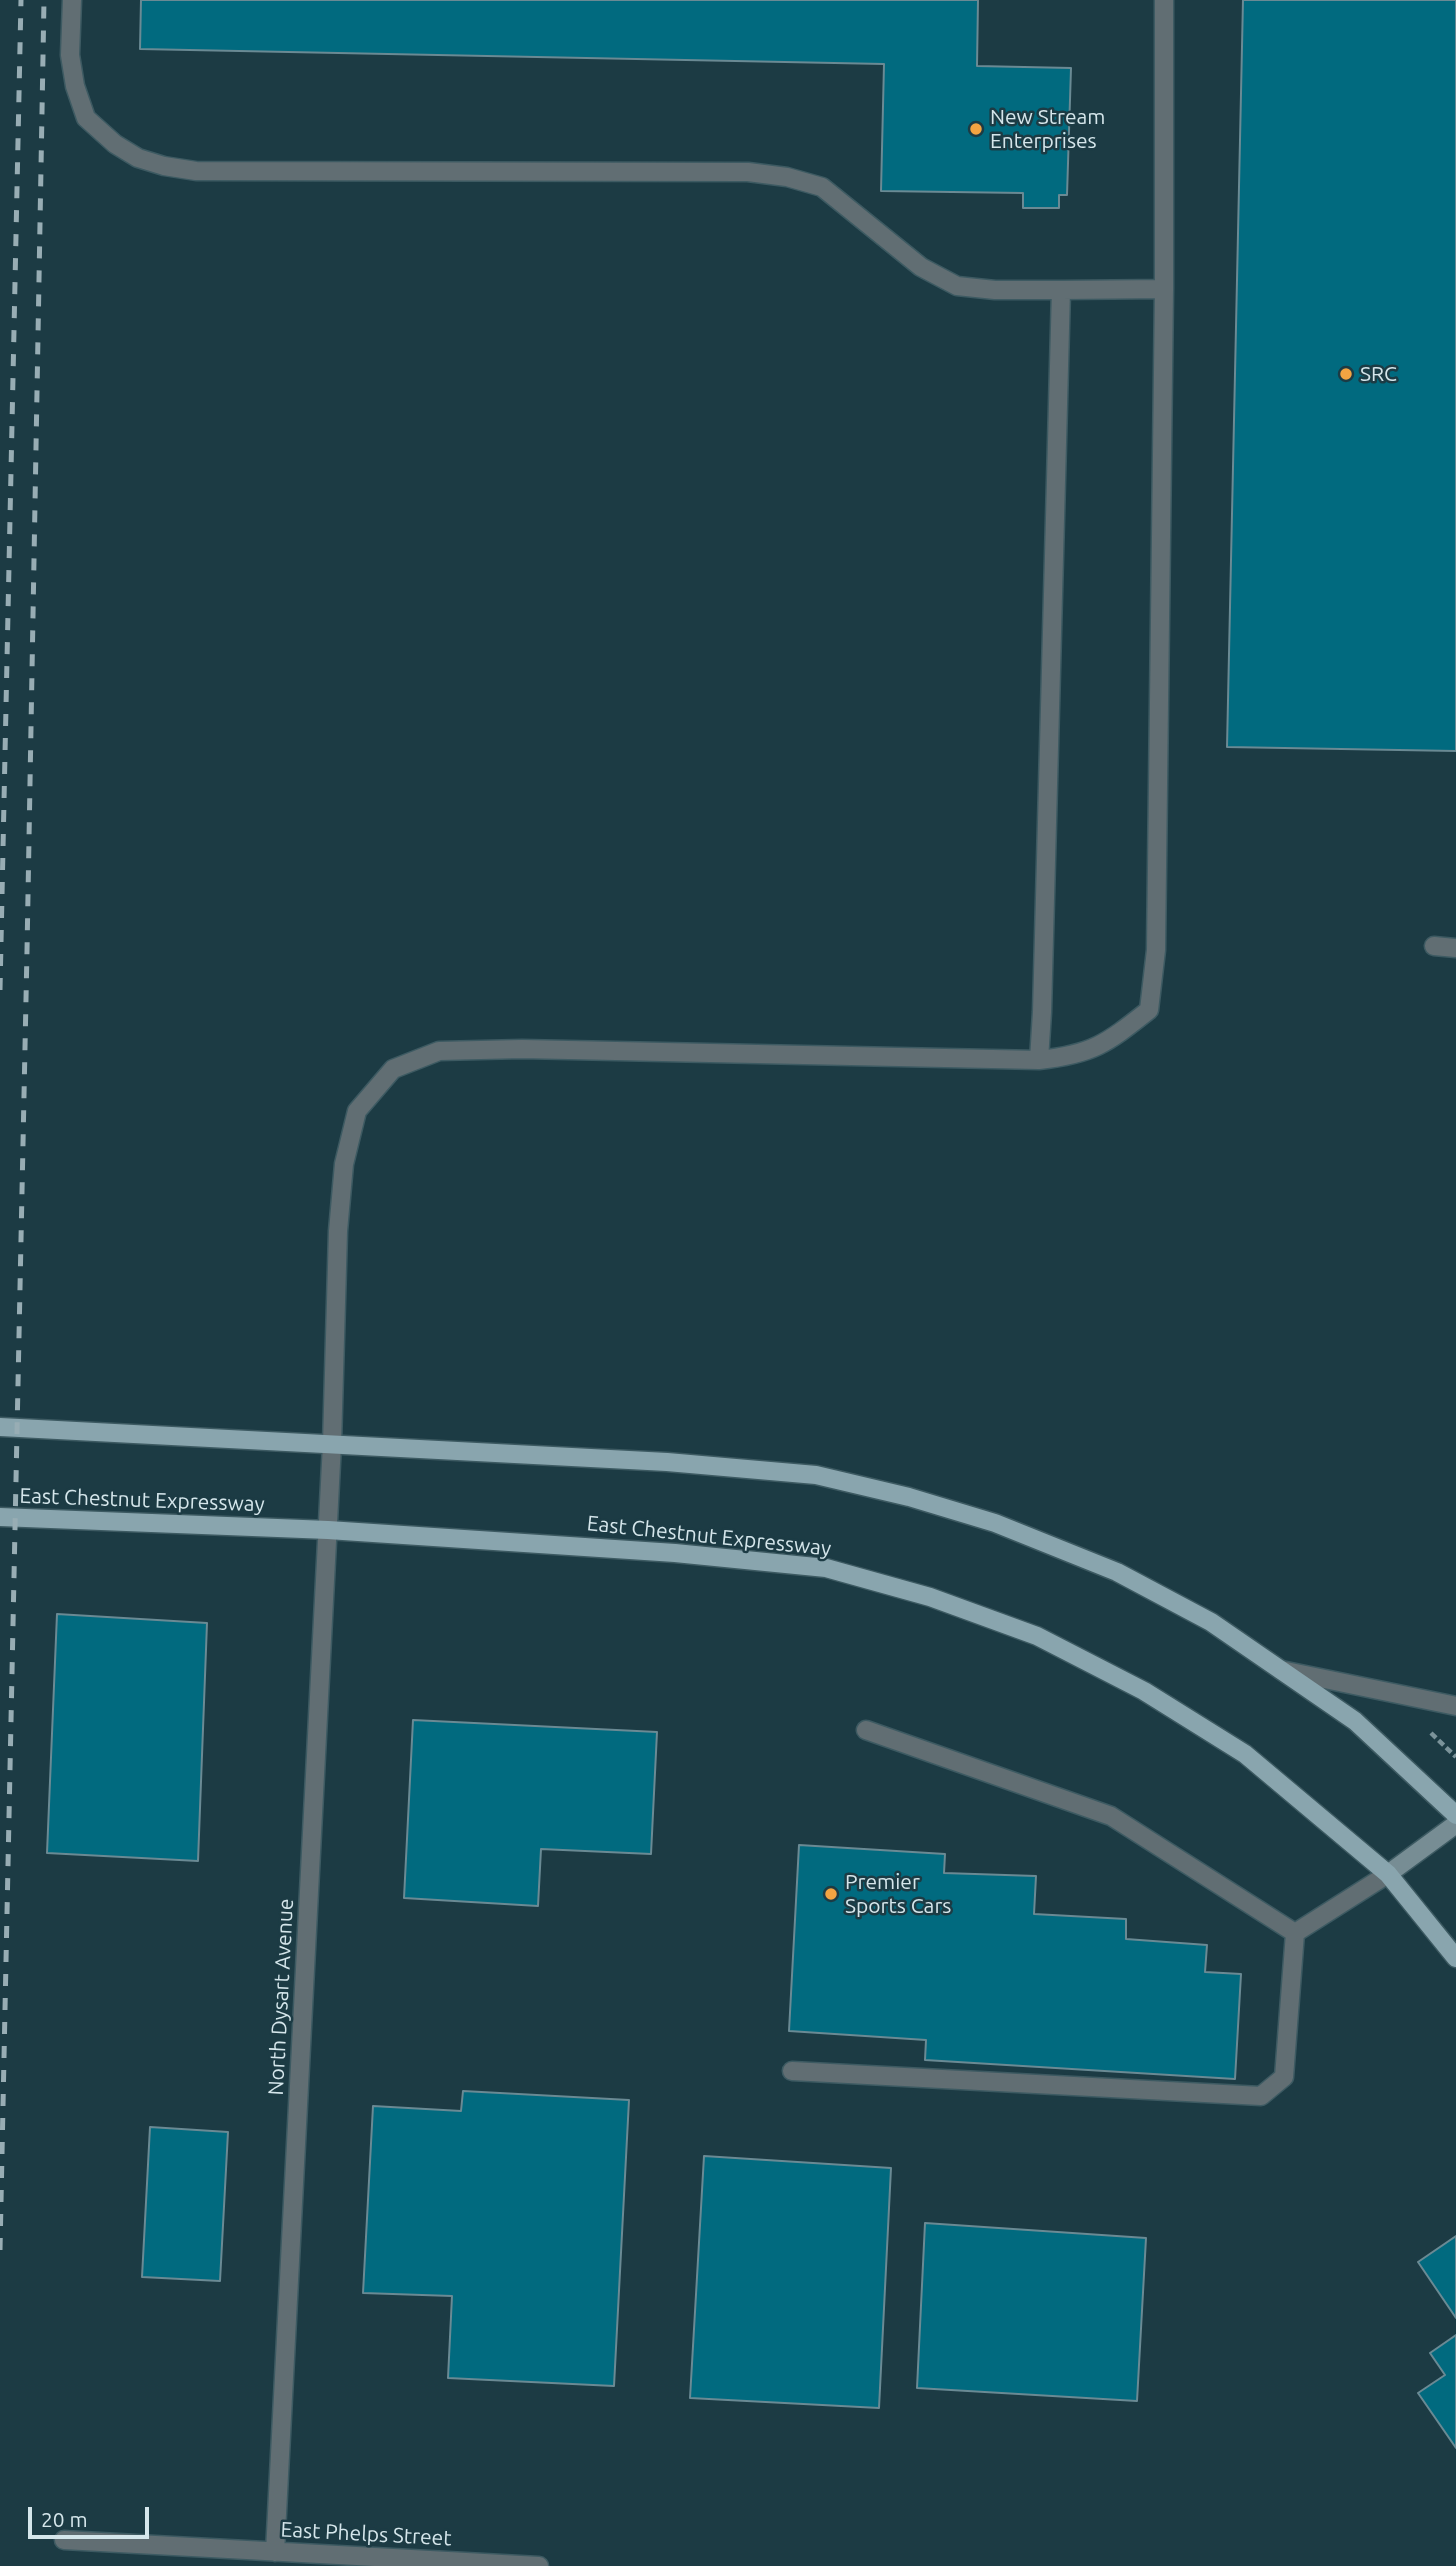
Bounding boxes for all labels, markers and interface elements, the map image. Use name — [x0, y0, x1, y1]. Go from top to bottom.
place label: New Stream Enterprises — [990, 104, 1105, 154]
marker: New Stream Enterprises — [968, 121, 984, 137]
place label: SRC — [1360, 361, 1397, 387]
marker: SRC — [1338, 366, 1354, 382]
street label: East Chestnut Expressway — [19, 1483, 265, 1517]
street label: East Chestnut Expressway — [586, 1511, 832, 1561]
place label: Premier Sports Cars — [845, 1869, 951, 1919]
marker: Premier Sports Cars — [823, 1886, 839, 1902]
street label: North Dysart Avenue — [263, 1898, 299, 2096]
scale bar — [32, 2492, 152, 2536]
text: 20 m — [41, 2507, 88, 2531]
street label: East Phelps Street — [280, 2517, 452, 2551]

